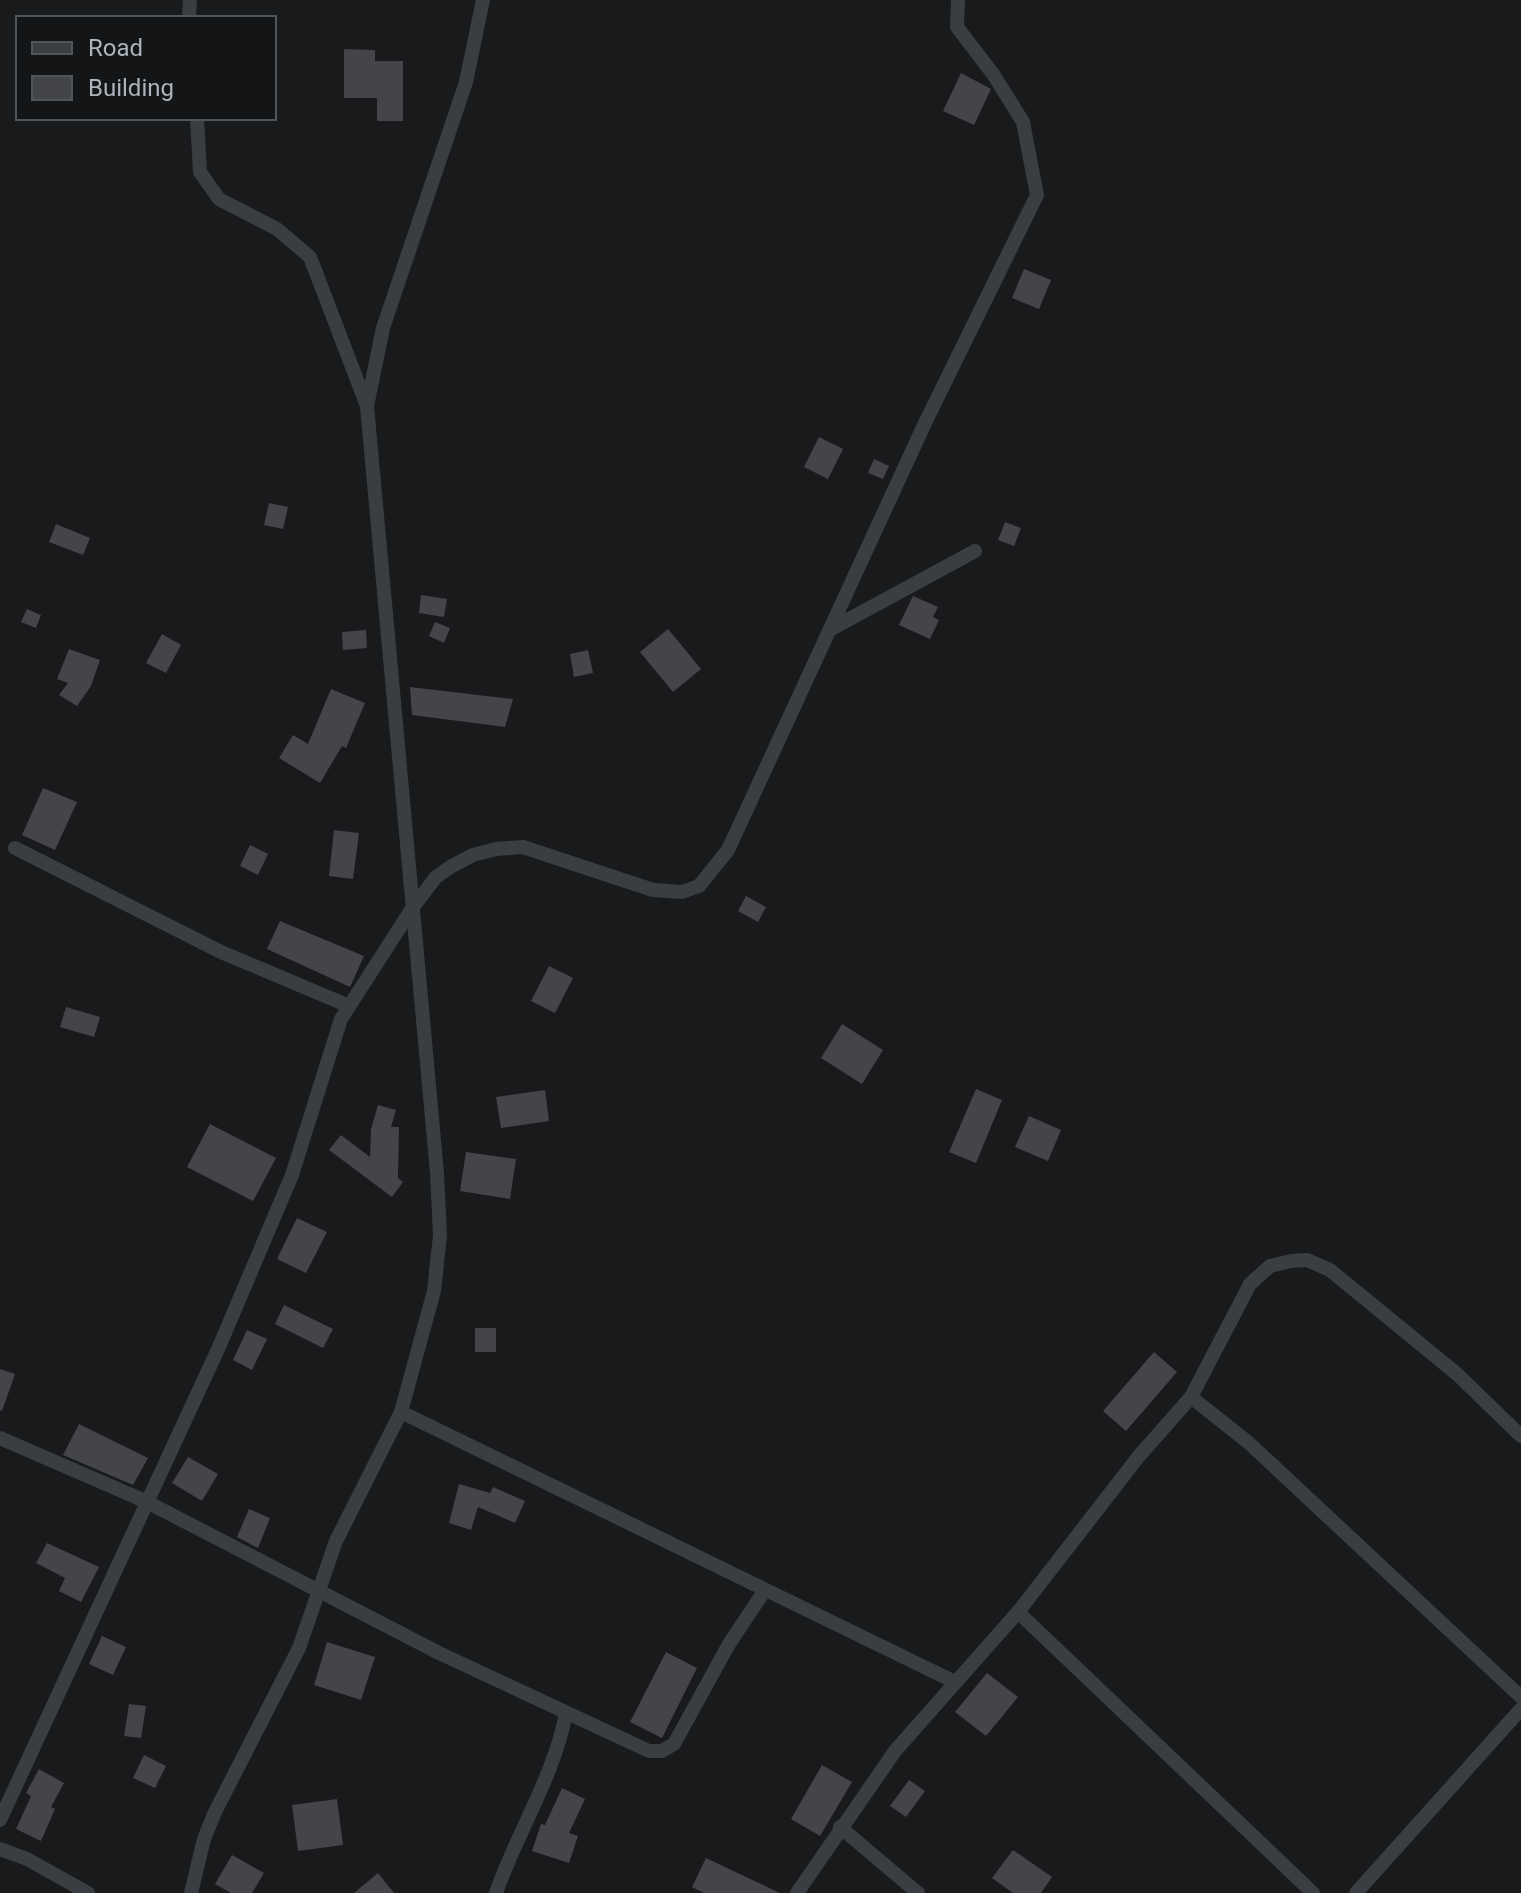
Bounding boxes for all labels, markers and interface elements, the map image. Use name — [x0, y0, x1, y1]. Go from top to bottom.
legend — [16, 16, 276, 120]
text: Road — [88, 34, 143, 62]
text: Building — [88, 74, 174, 102]

